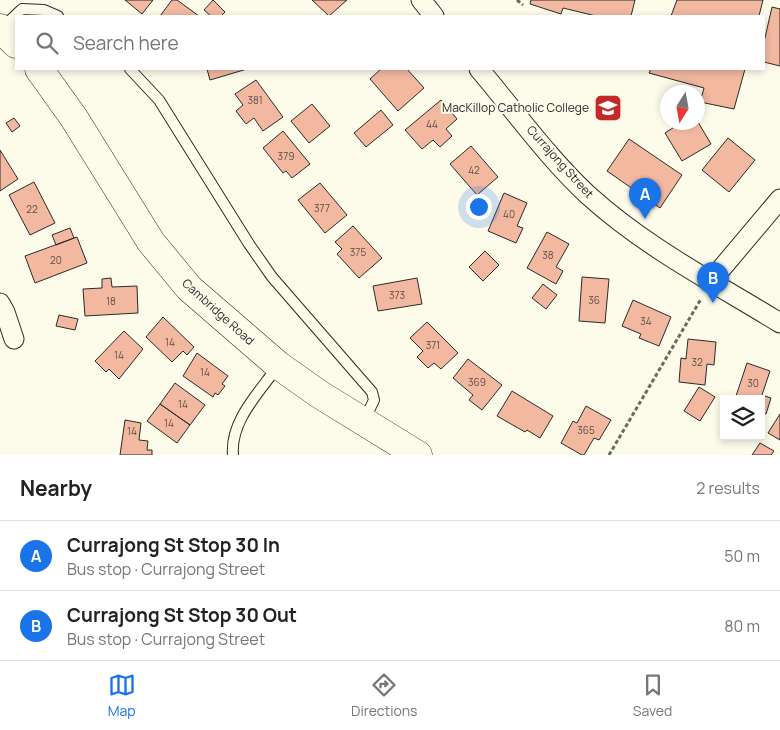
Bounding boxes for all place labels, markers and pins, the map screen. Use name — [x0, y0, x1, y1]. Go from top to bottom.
school or university icon: MacKillop Catholic College — [593, 93, 623, 123]
place label: MacKillop Catholic College — [442, 99, 589, 116]
pin: A — [629, 178, 661, 219]
pin: B — [697, 262, 729, 303]

